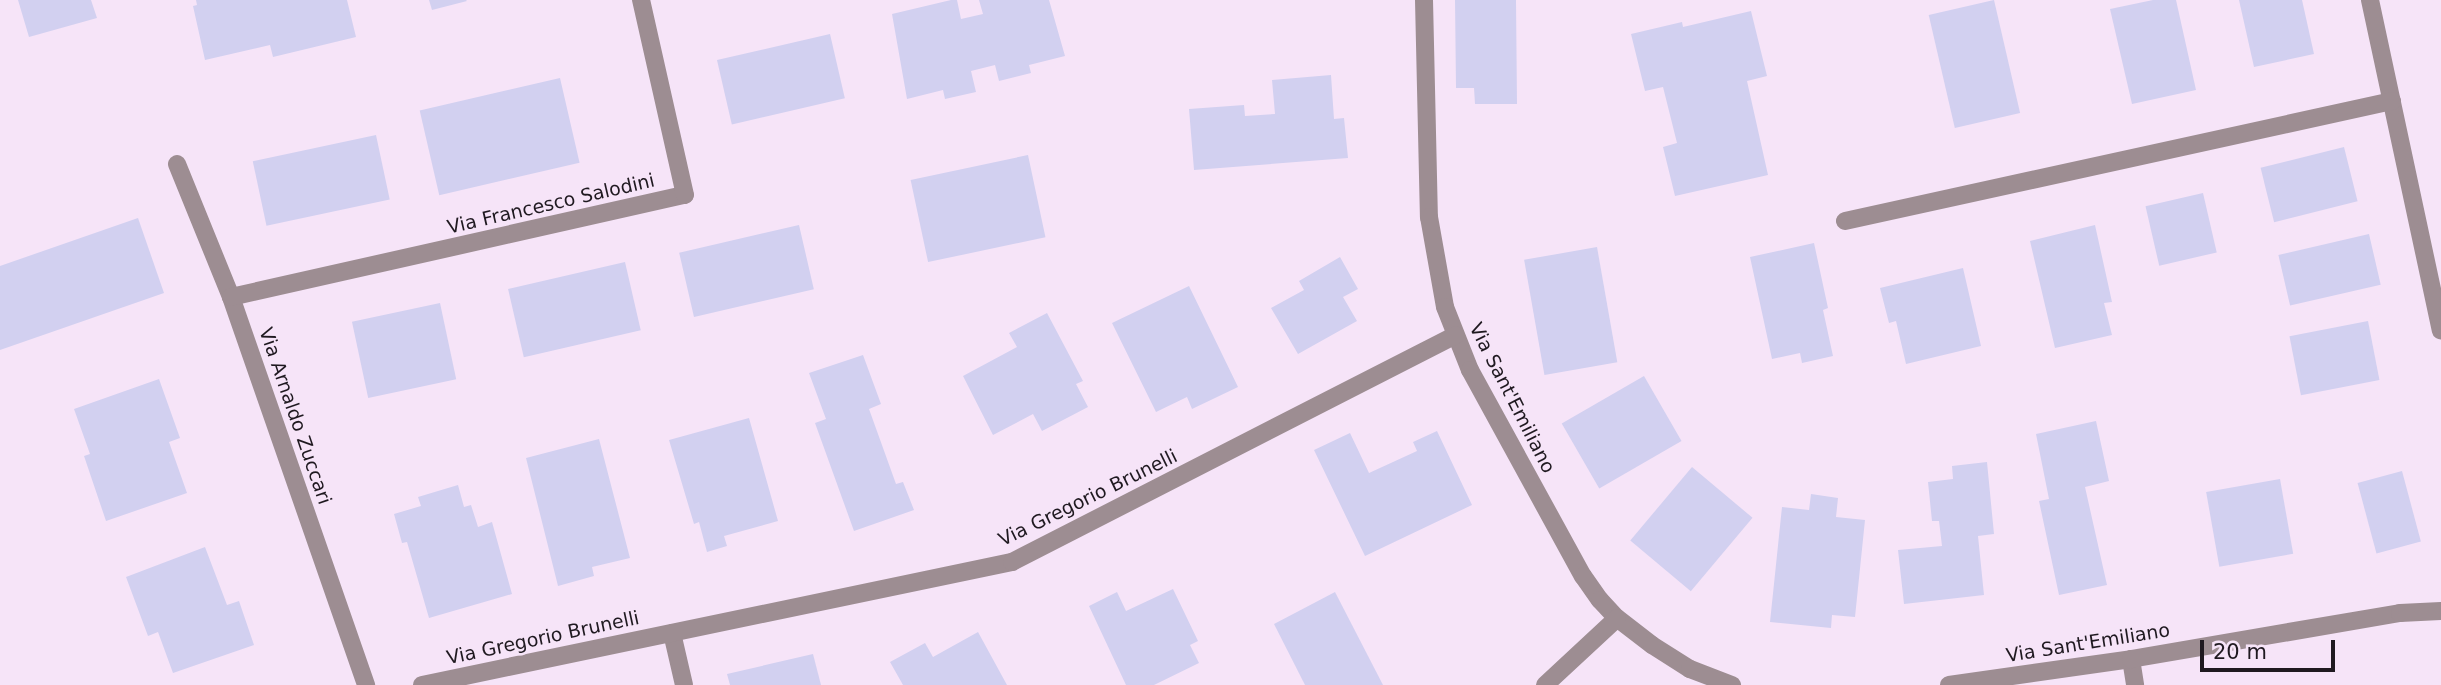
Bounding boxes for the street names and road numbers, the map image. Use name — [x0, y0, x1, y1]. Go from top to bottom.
street label: Via Francesco Salodini — [445, 169, 657, 239]
street label: Via Sant'Emiliano — [1464, 319, 1560, 477]
street label: Via Arnaldo Zuccari — [254, 325, 336, 507]
street label: Via Gregorio Brunelli — [995, 445, 1181, 551]
street label: Via Gregorio Brunelli — [445, 606, 641, 670]
street label: Via Sant'Emiliano — [2004, 619, 2172, 667]

